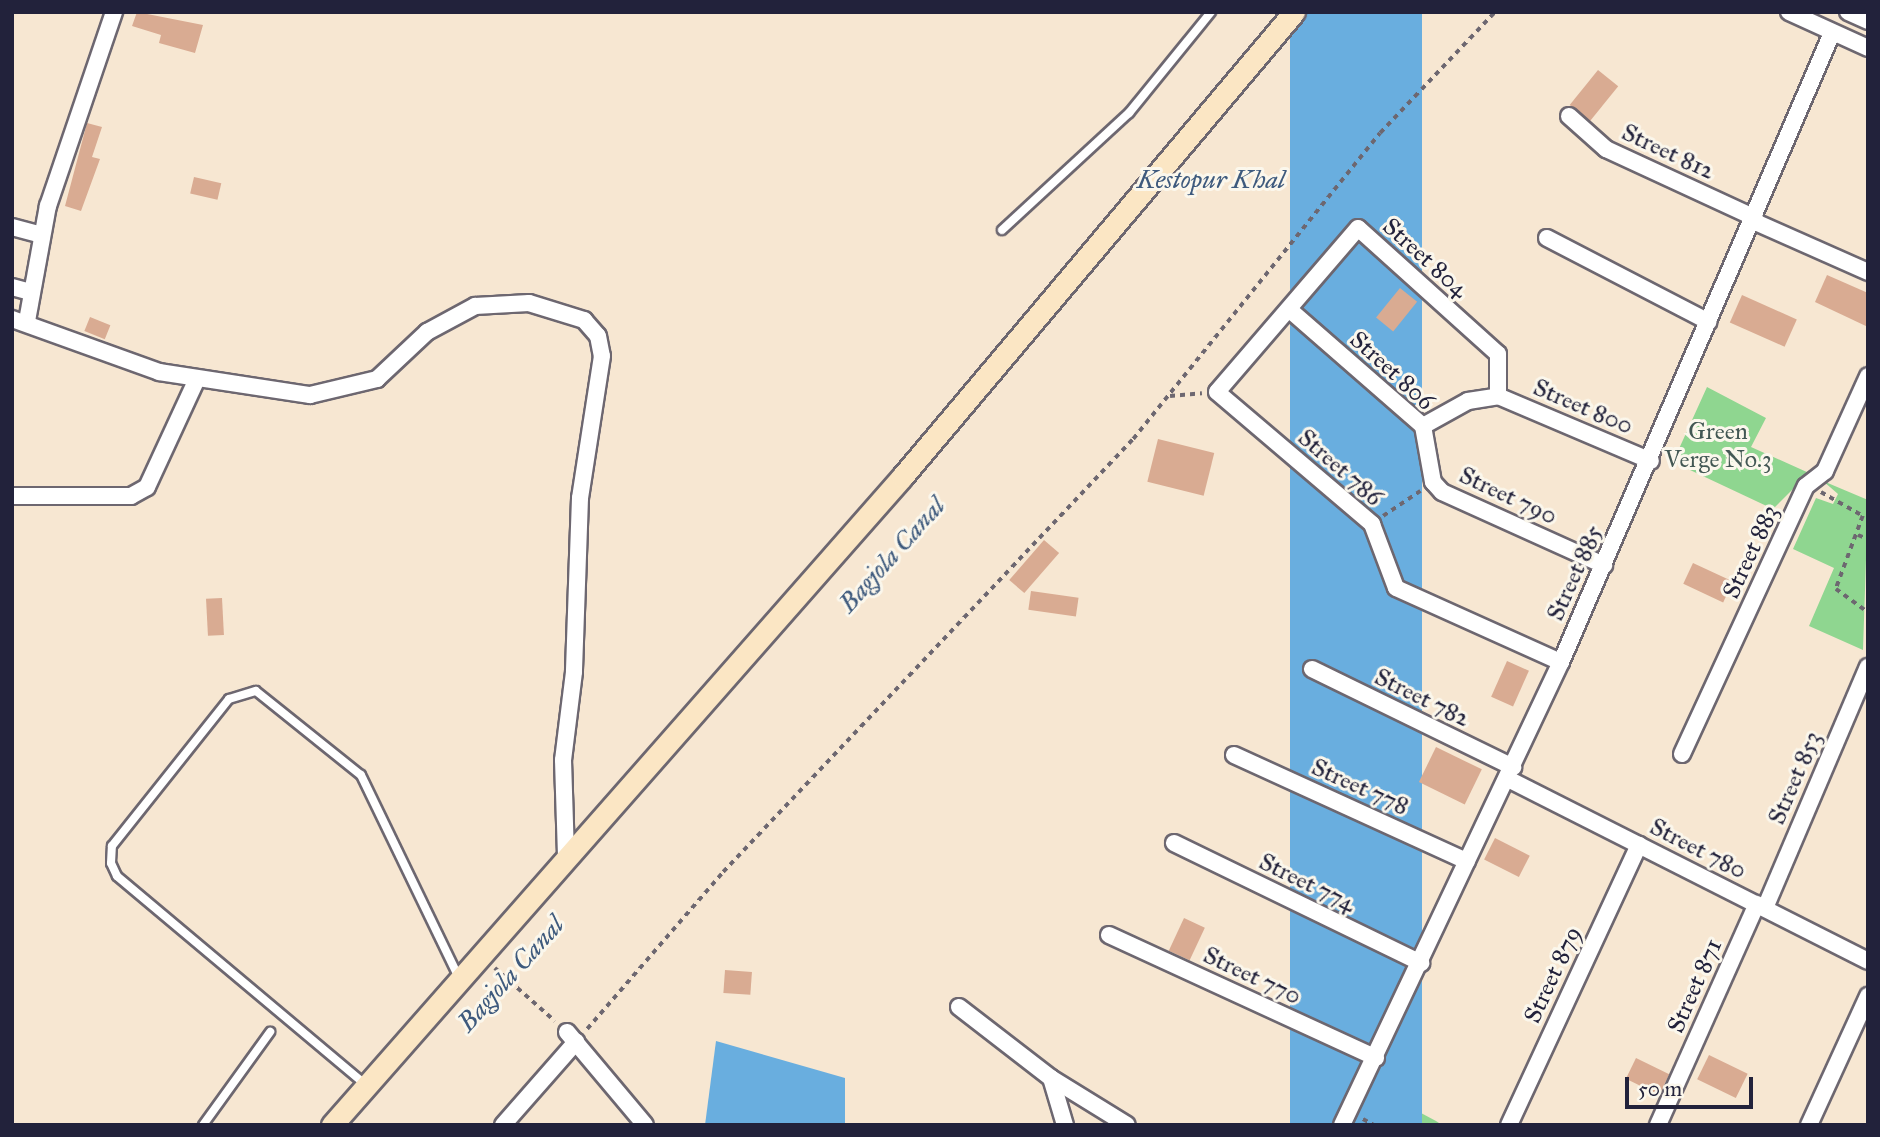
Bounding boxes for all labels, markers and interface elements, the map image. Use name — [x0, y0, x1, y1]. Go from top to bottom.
street label: Street 812 — [1617, 118, 1719, 186]
water label: Kestopur Khal — [1137, 164, 1285, 196]
street label: Street 804 — [1376, 212, 1474, 304]
street label: Street 806 — [1344, 326, 1440, 416]
street label: Street 800 — [1529, 373, 1637, 441]
park label: Green Verge No.3 — [1664, 418, 1772, 474]
street label: Street 786 — [1292, 423, 1388, 513]
street label: Street 790 — [1455, 461, 1561, 531]
water label: Bagjola Canal — [832, 491, 952, 619]
street label: Street 883 — [1717, 501, 1785, 603]
street label: Street 885 — [1541, 521, 1609, 625]
street label: Street 782 — [1370, 663, 1474, 733]
street label: Street 853 — [1763, 727, 1827, 829]
street label: Street 778 — [1307, 753, 1413, 821]
street label: Street 780 — [1645, 812, 1751, 886]
street label: Street 774 — [1254, 847, 1360, 919]
water label: Bagjola Canal — [451, 910, 571, 1038]
street label: Street 879 — [1518, 922, 1588, 1028]
street label: Street 871 — [1662, 935, 1728, 1037]
street label: Street 770 — [1199, 941, 1305, 1011]
scale bar — [1628, 1064, 1756, 1108]
text: 50 m — [1638, 1076, 1682, 1102]

